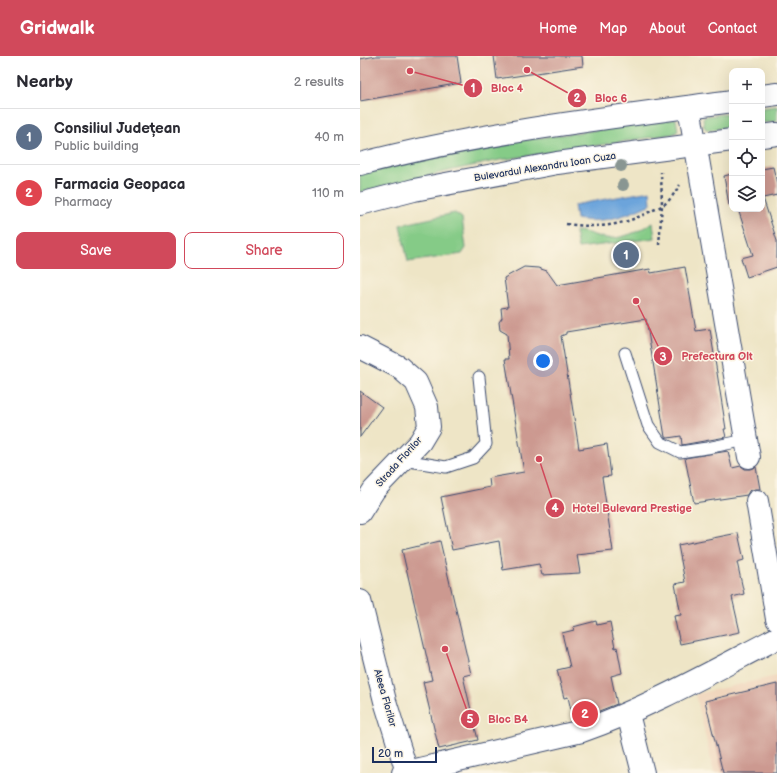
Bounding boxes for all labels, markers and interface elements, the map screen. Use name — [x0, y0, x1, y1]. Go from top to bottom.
text: Gridwalk — [20, 17, 95, 40]
text: Home — [539, 20, 577, 37]
text: Map — [599, 20, 627, 37]
text: About — [649, 20, 686, 37]
text: Contact — [708, 20, 757, 37]
map controls — [729, 68, 765, 212]
button: + — [729, 68, 765, 104]
text: Nearby — [16, 72, 73, 92]
text: 2 results — [294, 74, 344, 90]
callout: Bloc 4 — [463, 76, 531, 99]
text: 1 — [470, 81, 476, 96]
text: Bloc 4 — [491, 82, 524, 95]
callout: Bloc 6 — [567, 87, 635, 110]
text: 2 — [573, 91, 581, 106]
text: Bloc 6 — [595, 92, 628, 105]
button: − — [729, 104, 765, 140]
text: Consiliul Județean — [54, 119, 181, 138]
text: 1 — [26, 129, 32, 145]
text: 40 m — [314, 129, 344, 145]
text: Public building — [54, 138, 139, 154]
button: locate — [729, 140, 765, 176]
street label: Bulevardul Alexandru Ioan Cuza — [473, 150, 617, 184]
text: Farmacia Geopaca — [54, 175, 185, 194]
button: layers — [729, 176, 765, 212]
text: 2 — [25, 185, 33, 201]
text: 110 m — [312, 185, 344, 201]
text: Pharmacy — [54, 194, 112, 210]
button: Save — [16, 232, 176, 269]
button: Share — [184, 232, 344, 269]
pin: 1 — [613, 240, 639, 270]
callout: Prefectura Olt — [653, 345, 761, 368]
text: 3 — [659, 350, 667, 365]
text: Prefectura Olt — [681, 350, 753, 363]
your location — [533, 351, 553, 371]
street label: Strada Florilor — [373, 434, 425, 490]
callout: Hotel Bulevard Prestige — [545, 496, 700, 519]
text: 4 — [551, 501, 559, 516]
text: Hotel Bulevard Prestige — [572, 502, 692, 515]
street label: Aleea Florilor — [371, 668, 399, 729]
pin: 2 — [572, 699, 598, 729]
callout: Bloc B4 — [460, 707, 536, 730]
text: 5 — [467, 712, 474, 727]
text: Bloc B4 — [488, 713, 529, 726]
scale bar — [372, 745, 437, 764]
text: 20 m — [378, 747, 403, 760]

